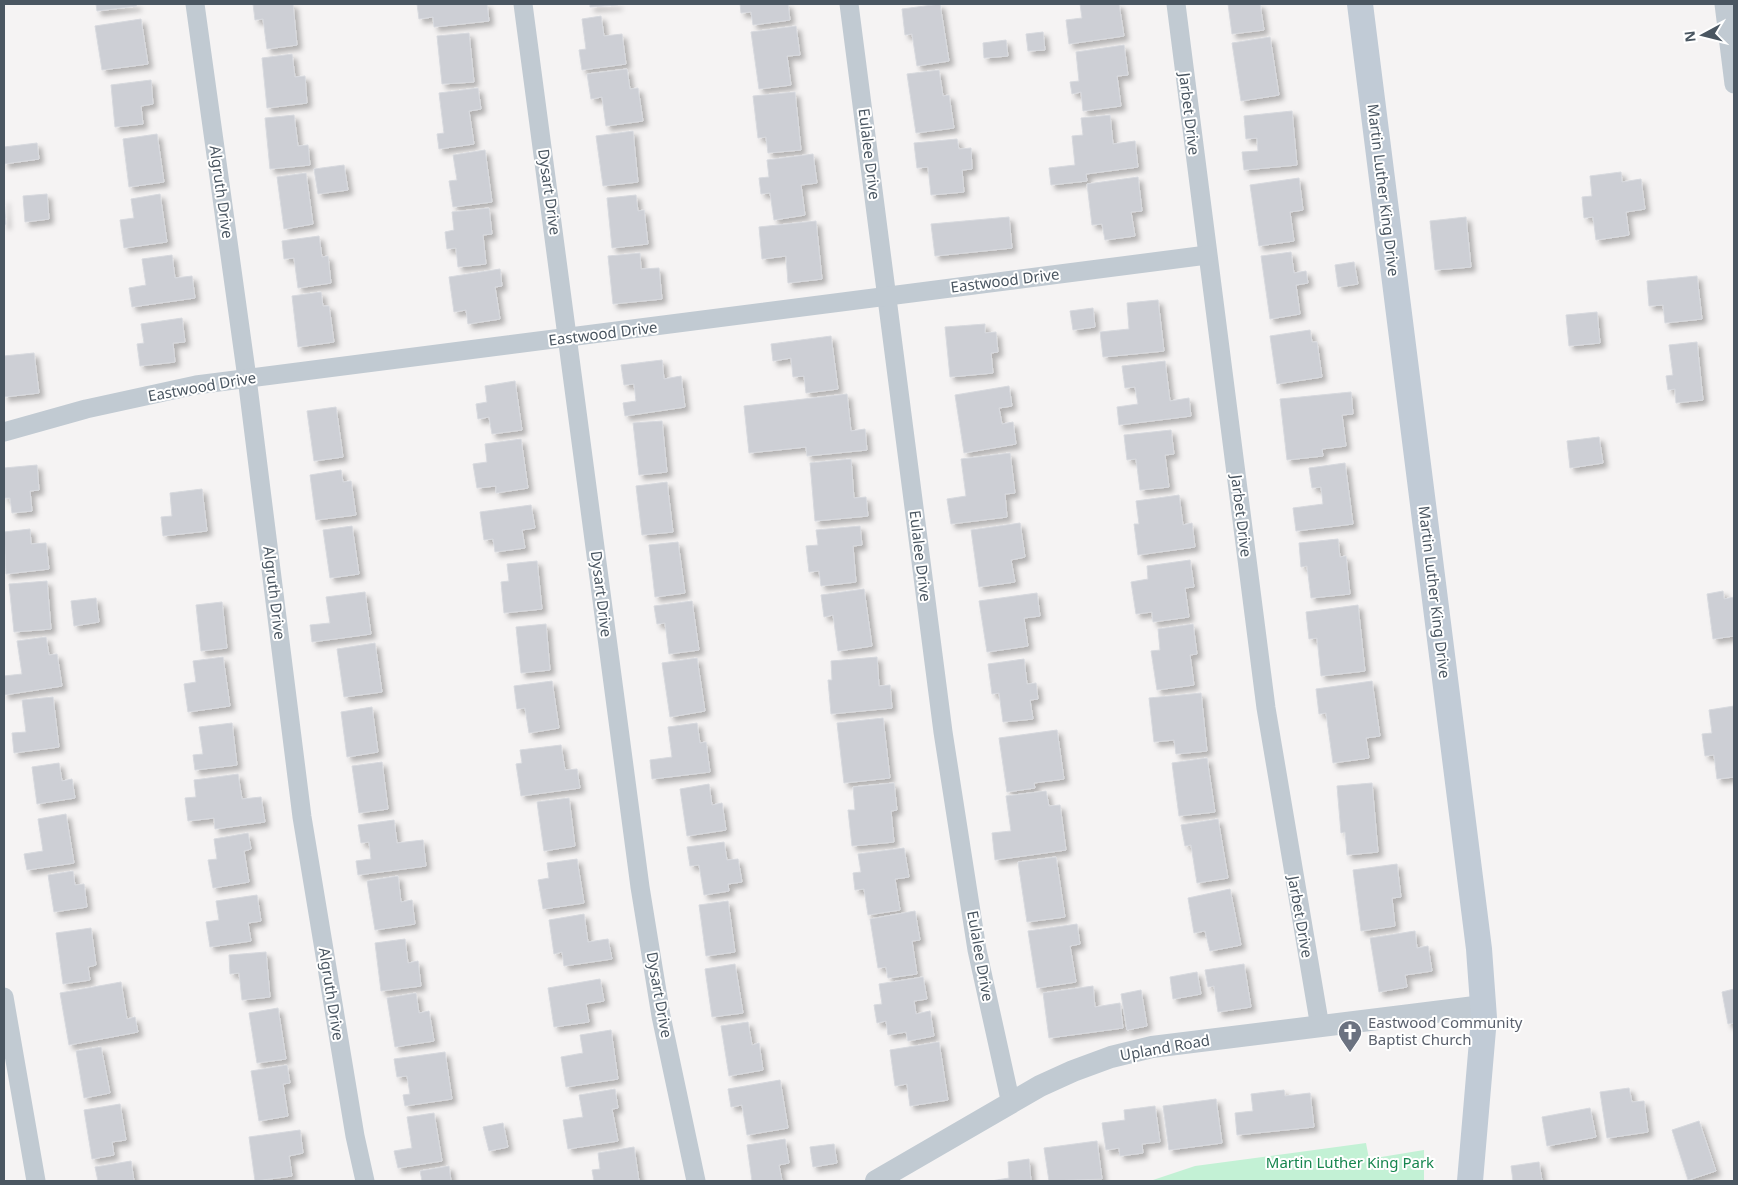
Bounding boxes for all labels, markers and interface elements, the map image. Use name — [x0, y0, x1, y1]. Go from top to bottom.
north arrow — [1678, 10, 1728, 60]
text: N — [1679, 30, 1700, 43]
street label: Jarbet Drive — [1175, 70, 1205, 156]
street label: Martin Luther King Drive — [1363, 102, 1405, 277]
street label: Eulalee Drive — [854, 107, 886, 201]
street label: Algruth Drive — [206, 144, 238, 240]
street label: Dysart Drive — [534, 147, 566, 236]
street label: Eastwood Drive — [949, 263, 1060, 297]
street label: Eastwood Drive — [547, 316, 658, 350]
street label: Eastwood Drive — [146, 367, 257, 405]
street label: Jarbet Drive — [1227, 472, 1257, 558]
street label: Martin Luther King Drive — [1414, 504, 1456, 679]
street label: Eulalee Drive — [905, 509, 937, 603]
street label: Algruth Drive — [259, 545, 291, 641]
street label: Dysart Drive — [587, 550, 617, 638]
street label: Jarbet Drive — [1284, 872, 1318, 959]
street label: Eulalee Drive — [963, 909, 999, 1003]
street label: Algruth Drive — [315, 946, 349, 1042]
street label: Dysart Drive — [643, 950, 677, 1039]
place label: Eastwood Community Baptist Church — [1368, 1012, 1523, 1049]
church icon: Eastwood Community Baptist Church — [1337, 1019, 1363, 1053]
street label: Upland Road — [1118, 1029, 1211, 1065]
park label: Martin Luther King Park — [1266, 1152, 1434, 1172]

